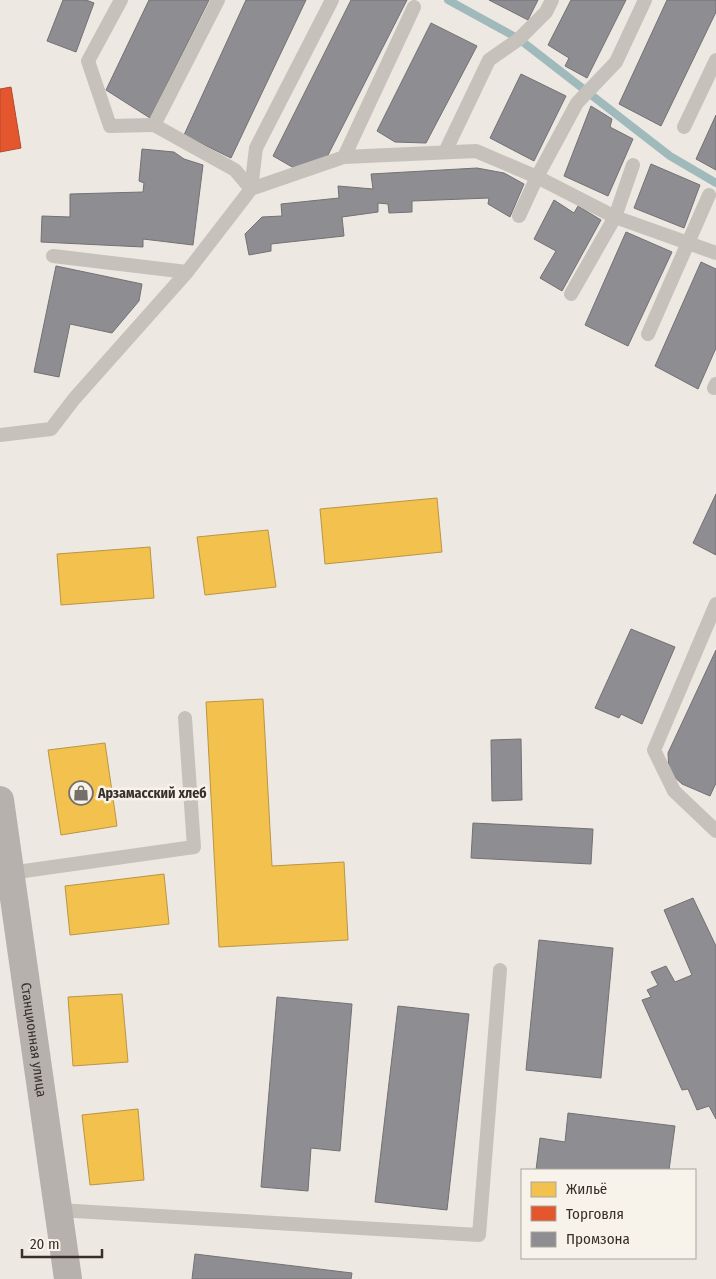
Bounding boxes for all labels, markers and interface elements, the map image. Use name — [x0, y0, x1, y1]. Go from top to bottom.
shop icon: Арзамасский хлеб — [68, 780, 94, 806]
place label: Арзамасский хлеб — [97, 785, 207, 802]
street label: Станционная улица — [17, 981, 51, 1098]
legend — [521, 1169, 696, 1259]
text: Жильё — [566, 1180, 607, 1198]
text: Торговля — [566, 1205, 624, 1223]
scale bar — [22, 1226, 102, 1258]
text: Промзона — [566, 1230, 630, 1248]
text: 20 m — [30, 1235, 60, 1253]

